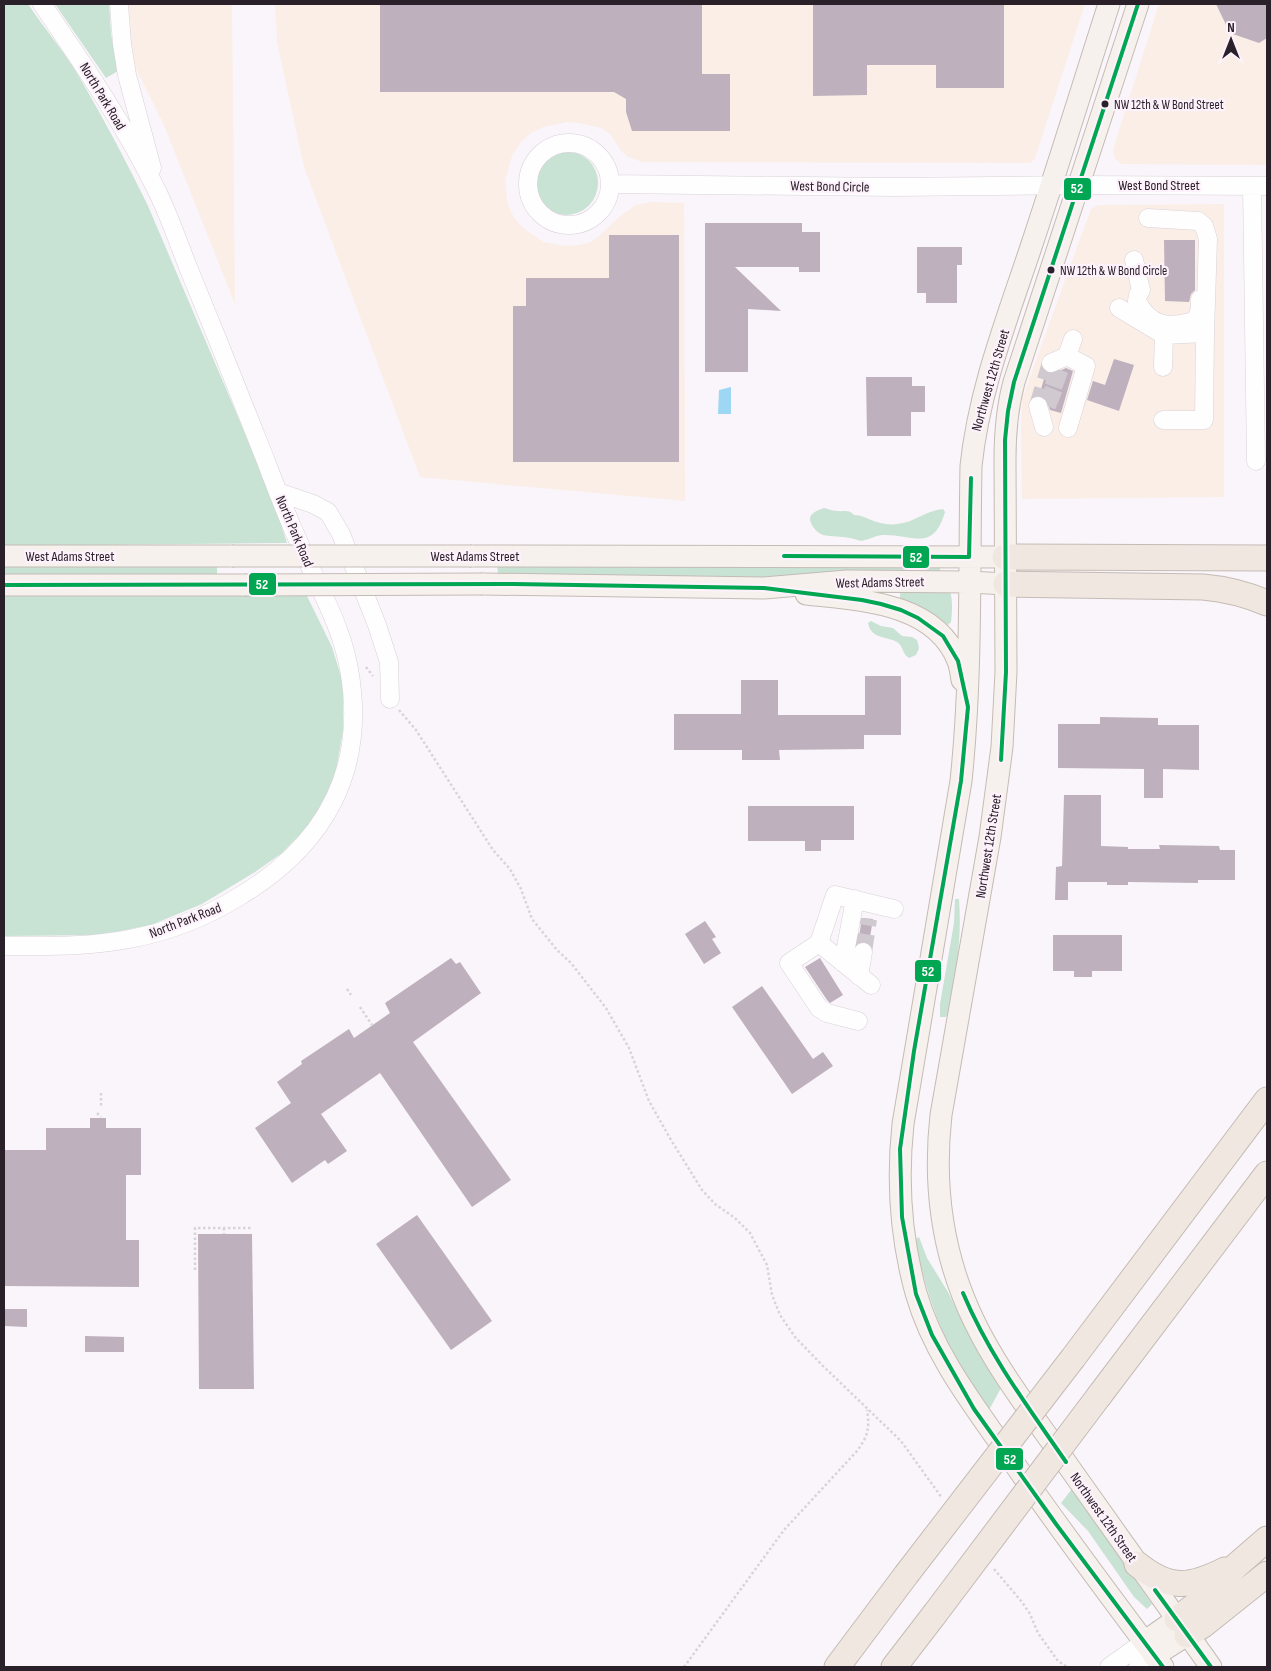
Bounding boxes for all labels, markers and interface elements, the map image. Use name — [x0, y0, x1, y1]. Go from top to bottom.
north arrow — [1206, 15, 1256, 65]
text: N — [1227, 19, 1235, 36]
street label: North Park Road — [76, 59, 129, 133]
place label: NW 12th & W Bond Street — [1114, 97, 1224, 113]
marker: NW 12th & W Bond Street — [1100, 99, 1110, 109]
street label: West Bond Circle — [790, 177, 870, 196]
line badge: 52 — [1063, 177, 1092, 201]
street label: West Bond Street — [1118, 177, 1200, 194]
text: 52 — [1071, 180, 1083, 197]
place label: NW 12th & W Bond Circle — [1060, 263, 1167, 279]
marker: NW 12th & W Bond Circle — [1046, 265, 1056, 275]
street label: Northwest 12th Street — [968, 327, 1013, 433]
street label: North Park Road — [272, 493, 317, 569]
line badge: 52 — [902, 545, 930, 569]
street label: West Adams Street — [26, 548, 114, 565]
street label: West Adams Street — [431, 548, 519, 565]
text: 52 — [910, 549, 922, 566]
line badge: 52 — [248, 572, 277, 596]
street label: West Adams Street — [835, 573, 925, 592]
text: 52 — [256, 576, 268, 593]
street label: Northwest 12th Street — [972, 793, 1005, 899]
street label: North Park Road — [147, 899, 224, 942]
line badge: 52 — [914, 959, 942, 983]
text: 52 — [922, 963, 934, 980]
line badge: 52 — [995, 1447, 1024, 1471]
text: 52 — [1004, 1451, 1016, 1468]
street label: Northwest 12th Street — [1066, 1469, 1141, 1565]

